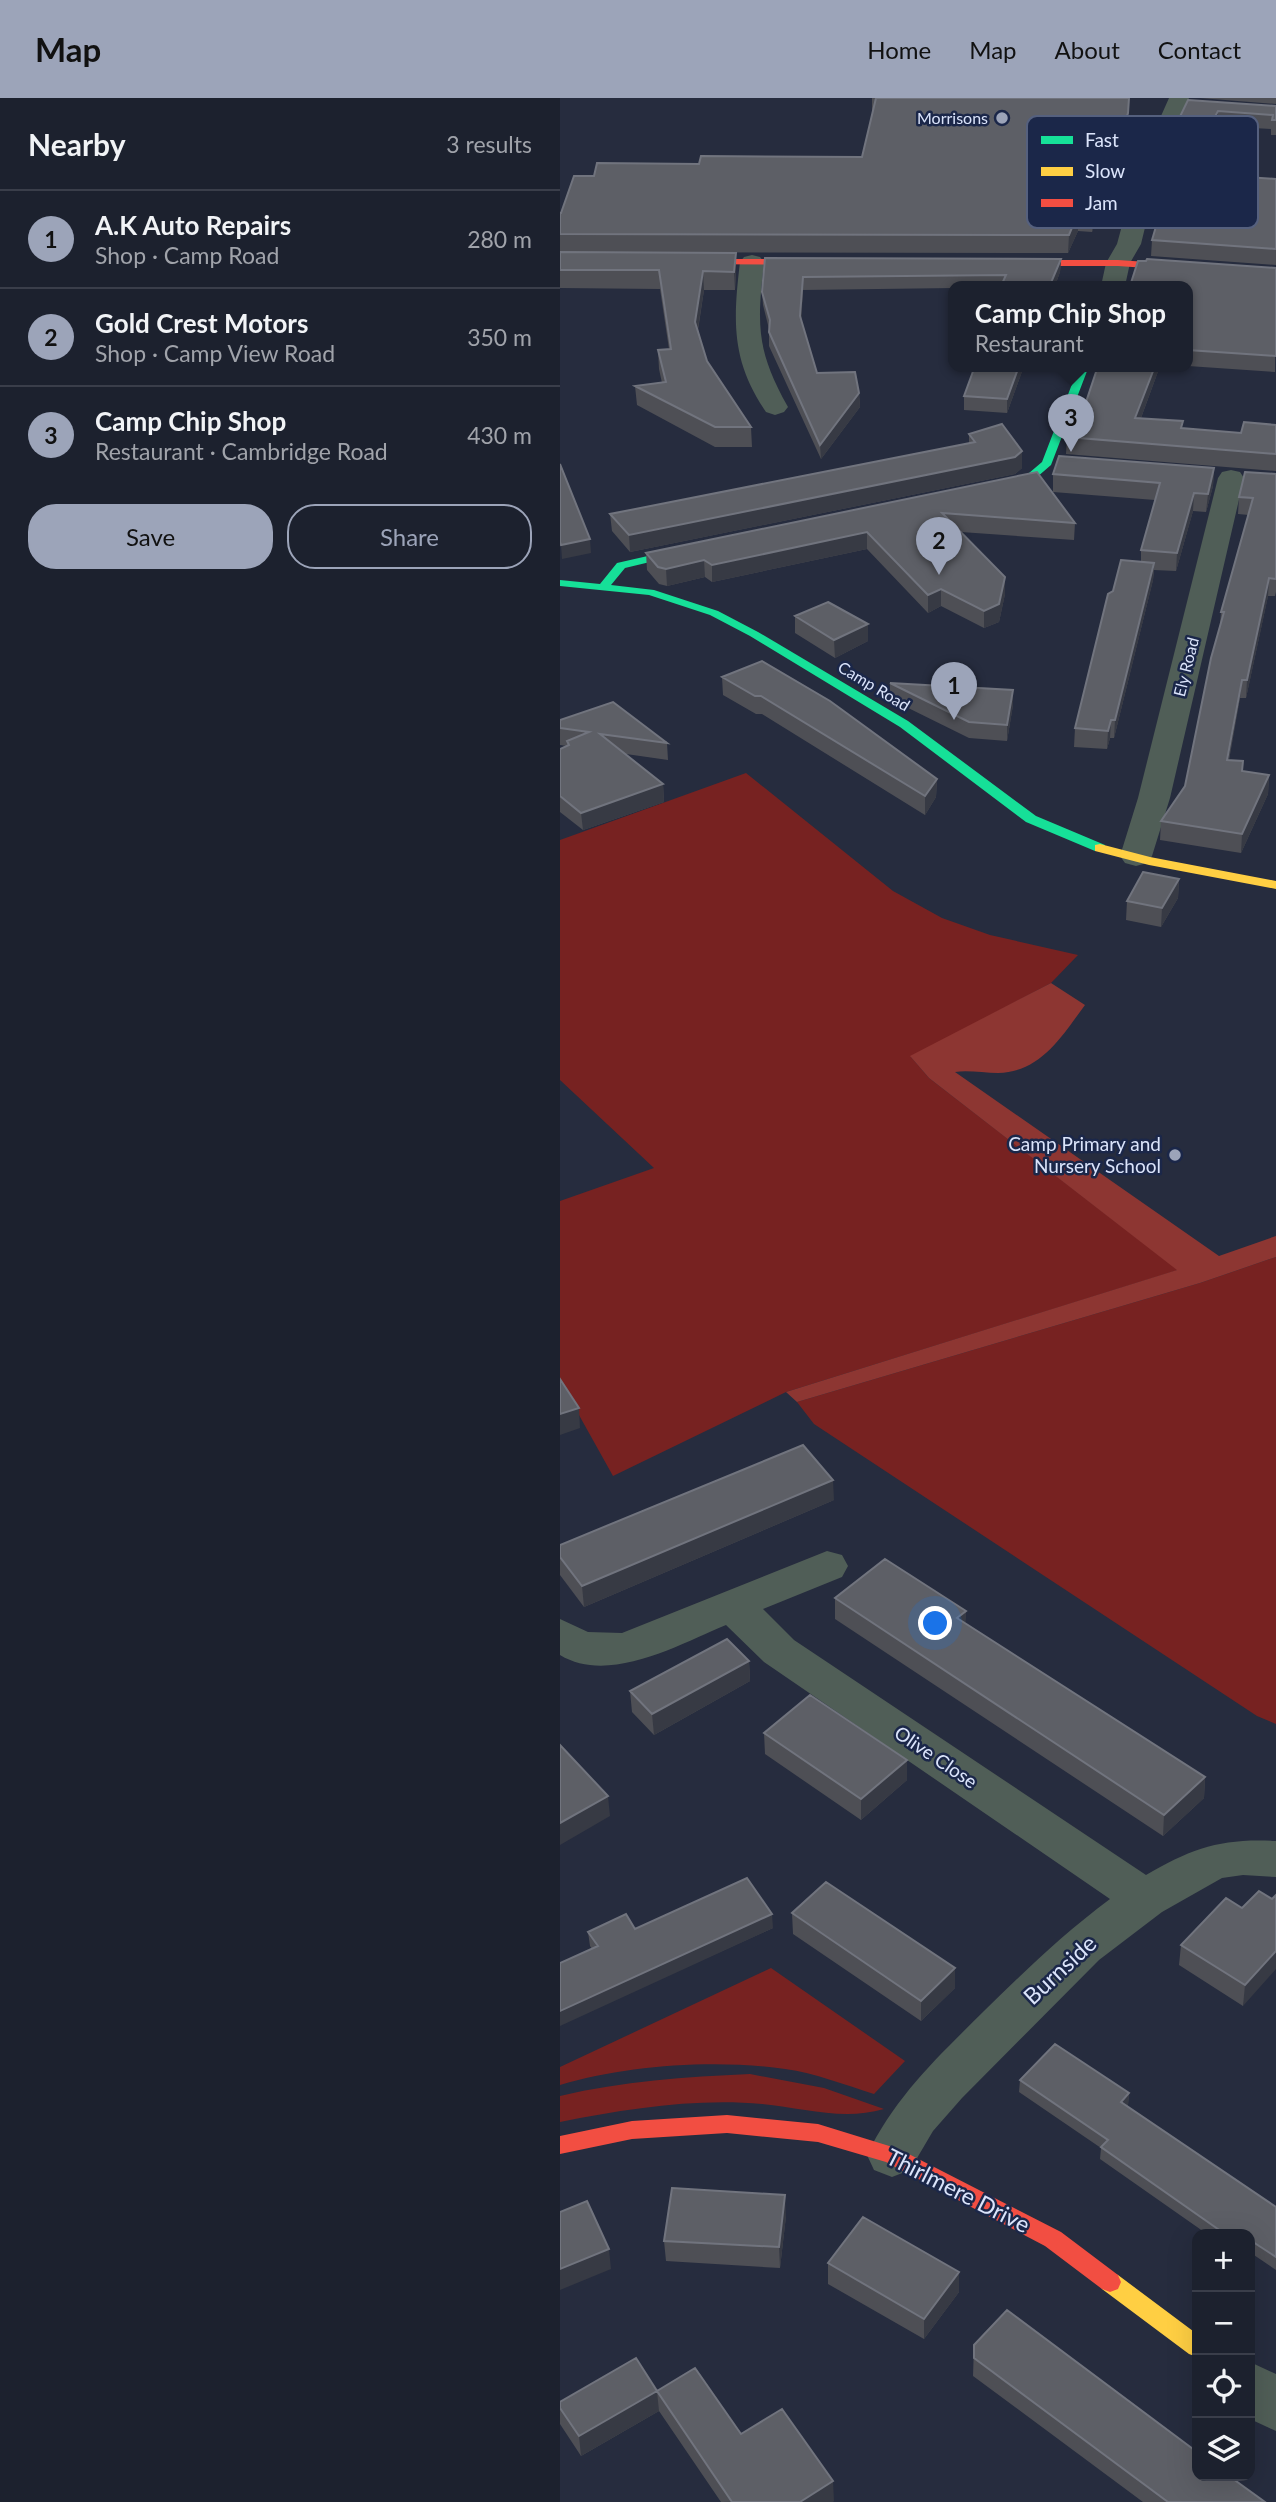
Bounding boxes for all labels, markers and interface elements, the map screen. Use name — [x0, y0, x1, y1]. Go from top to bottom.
text: Map — [35, 29, 101, 69]
text: Home — [867, 35, 931, 64]
text: Map — [969, 35, 1017, 64]
text: About — [1055, 35, 1120, 64]
text: Contact — [1158, 35, 1241, 64]
place label: Morrisons — [917, 108, 988, 127]
marker: Morrisons — [994, 110, 1010, 126]
legend — [1027, 116, 1258, 228]
text: Nearby — [28, 126, 126, 162]
text: Fast — [1085, 128, 1119, 151]
text: 3 results — [446, 130, 532, 158]
text: Slow — [1085, 159, 1125, 182]
text: Jam — [1085, 191, 1118, 214]
text: A.K Auto Repairs — [95, 209, 291, 241]
text: 1 — [44, 225, 58, 253]
text: 280 m — [467, 225, 532, 253]
text: Shop · Camp Road — [95, 241, 279, 269]
popup — [948, 281, 1193, 372]
text: Camp Chip Shop — [975, 297, 1166, 329]
text: Gold Crest Motors — [95, 307, 308, 339]
text: 2 — [44, 323, 58, 351]
text: 350 m — [467, 323, 532, 351]
text: Restaurant — [975, 329, 1084, 357]
text: Shop · Camp View Road — [95, 339, 335, 367]
pin: 3 — [1048, 394, 1094, 452]
text: Camp Chip Shop — [95, 405, 286, 437]
text: 3 — [44, 421, 58, 449]
text: 430 m — [467, 421, 532, 449]
text: Restaurant · Cambridge Road — [95, 437, 388, 465]
button: Save — [28, 504, 273, 569]
button: Share — [287, 504, 532, 569]
pin: 2 — [916, 517, 962, 575]
street label: Ely Road — [1169, 635, 1202, 698]
street label: Camp Road — [835, 657, 914, 714]
pin: 1 — [931, 662, 977, 720]
place label: Camp Primary and Nursery School — [1008, 1132, 1161, 1177]
marker: Camp Primary and Nursery School — [1167, 1147, 1183, 1163]
your location — [918, 1606, 952, 1640]
street label: Olive Close — [891, 1721, 982, 1793]
street label: Burnside — [1017, 1929, 1101, 2010]
street label: Thirlmere Drive — [882, 2142, 1035, 2238]
map controls — [1192, 2229, 1255, 2481]
button: + — [1192, 2229, 1255, 2292]
button: − — [1192, 2292, 1255, 2355]
button: locate — [1192, 2355, 1255, 2418]
button: layers — [1192, 2418, 1255, 2481]

